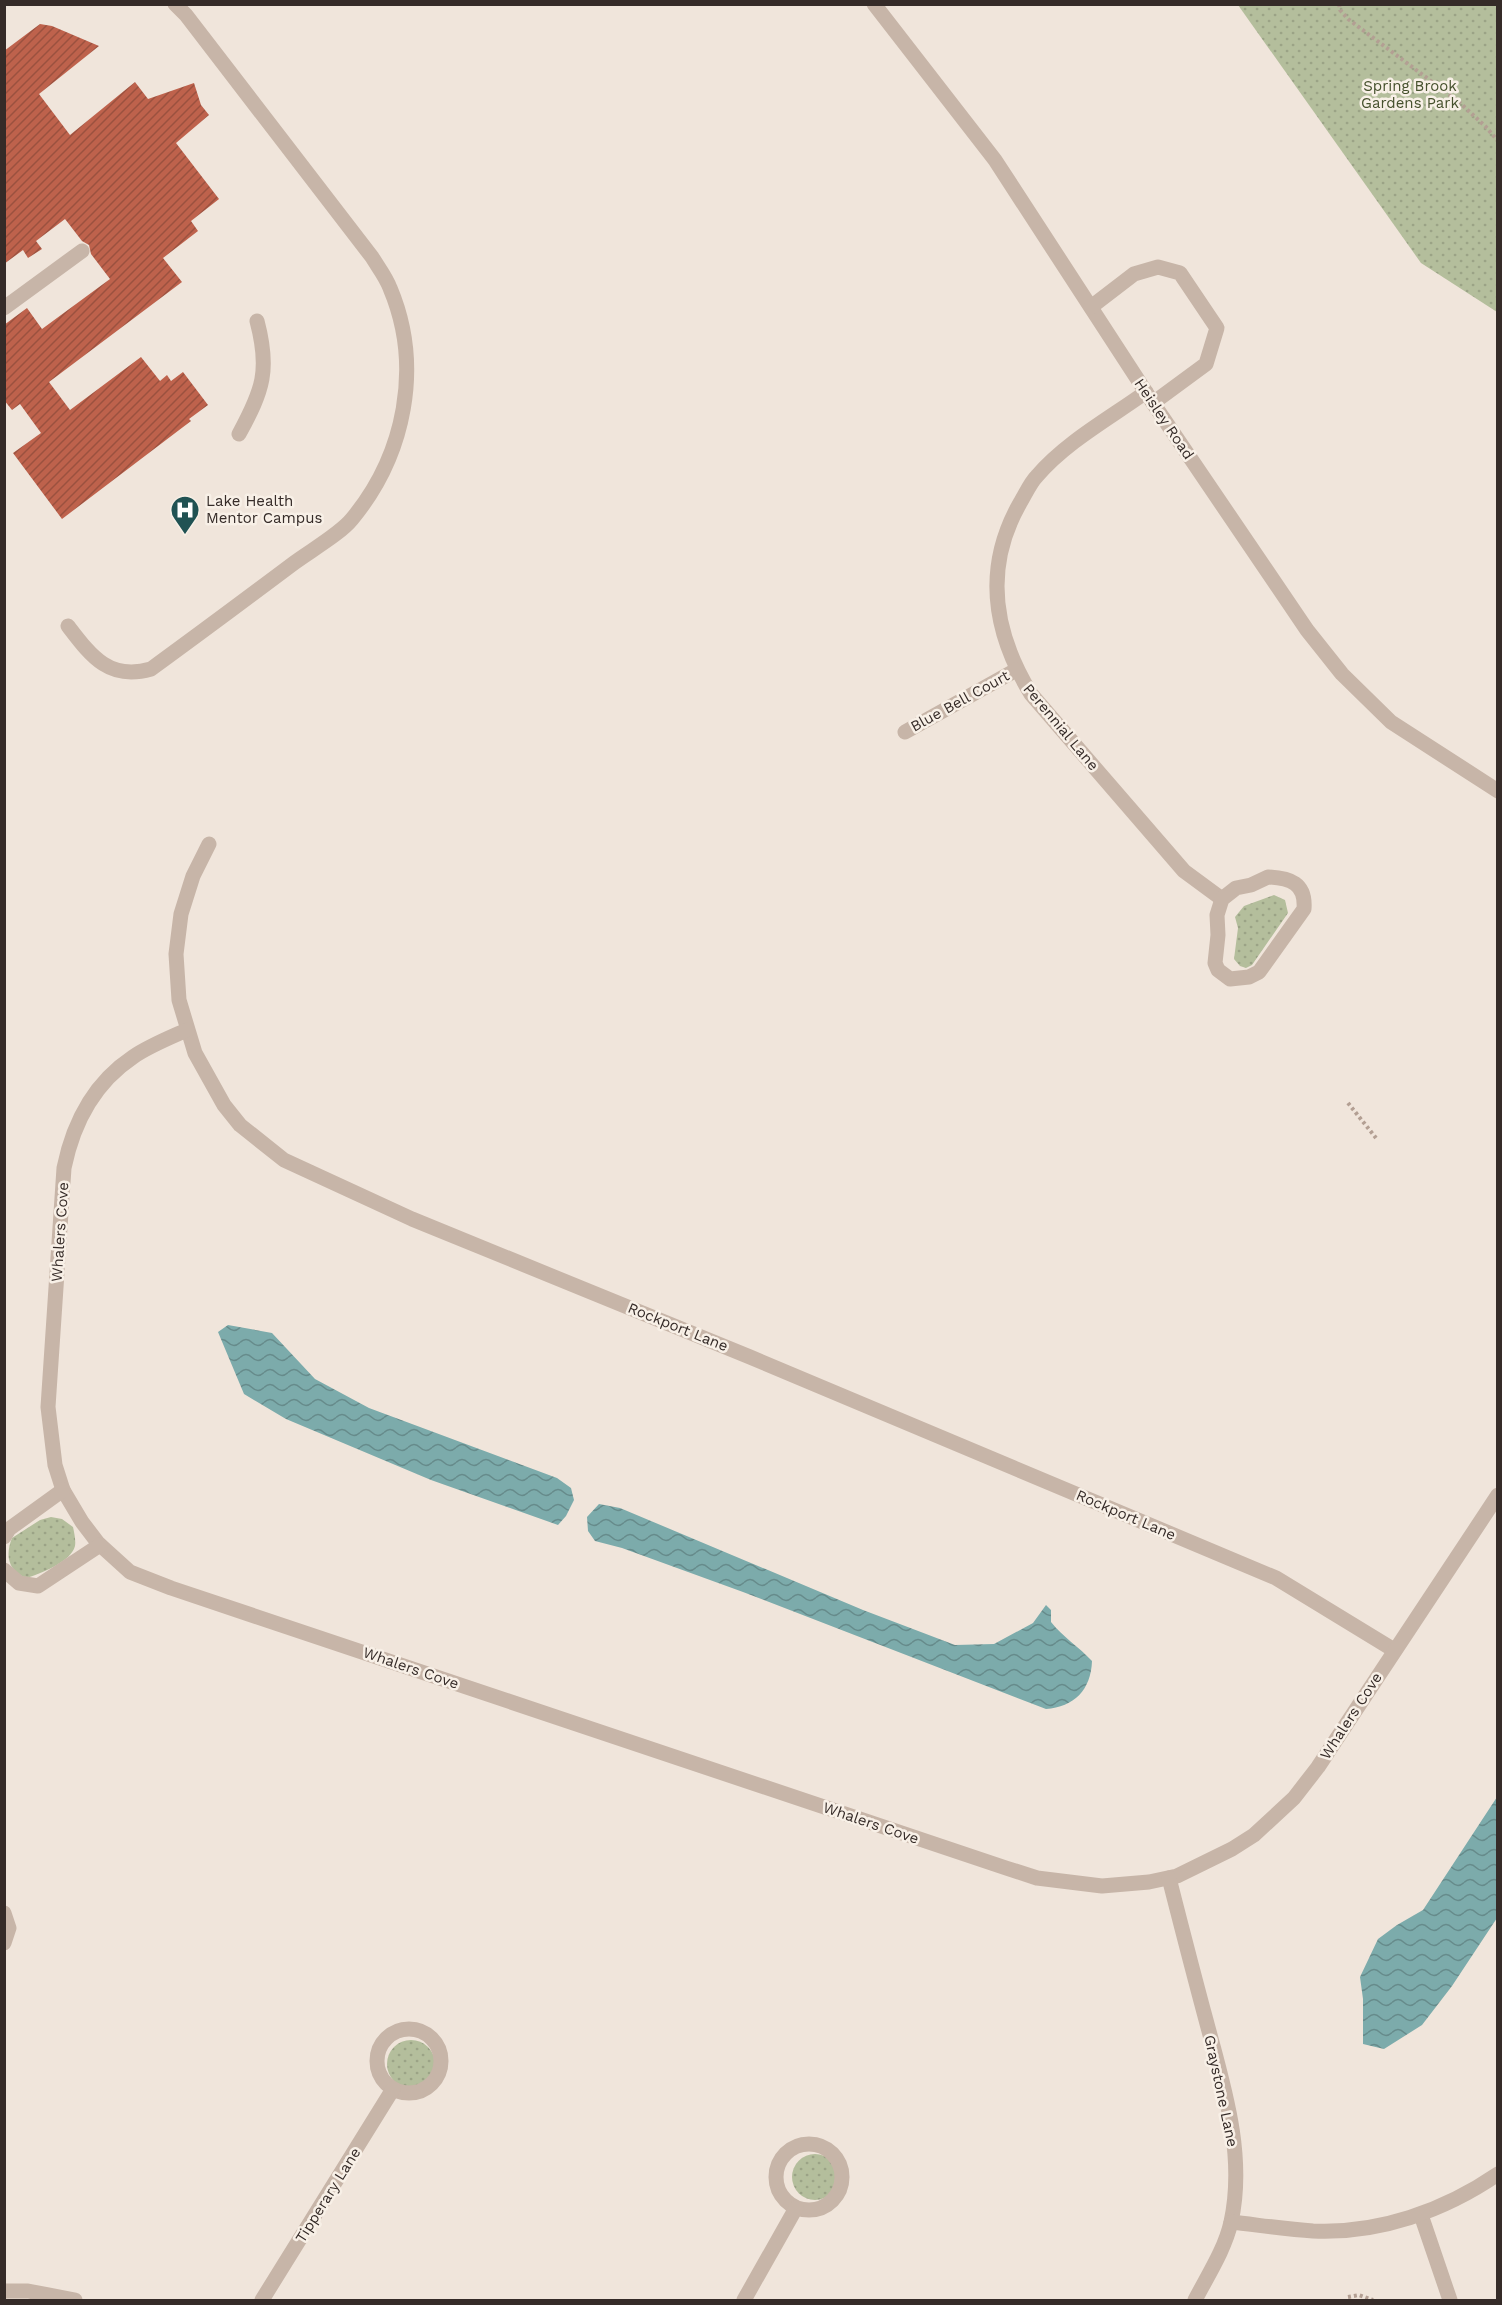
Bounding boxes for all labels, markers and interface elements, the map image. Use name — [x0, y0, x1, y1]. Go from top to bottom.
park label: Spring Brook Gardens Park — [1361, 77, 1459, 112]
street label: Heisley Road — [1130, 375, 1198, 463]
place label: Lake Health Mentor Campus — [206, 492, 322, 527]
hospital icon: Lake Health Mentor Campus — [169, 494, 201, 536]
street label: Blue Bell Court — [907, 666, 1013, 736]
street label: Perennial Lane — [1019, 680, 1103, 774]
street label: Whalers Cove — [48, 1181, 72, 1283]
street label: Rockport Lane — [625, 1299, 731, 1355]
street label: Rockport Lane — [1073, 1486, 1179, 1544]
street label: Whalers Cove — [361, 1643, 461, 1693]
street label: Whalers Cove — [1316, 1669, 1386, 1763]
street label: Whalers Cove — [821, 1798, 921, 1848]
street label: Graystone Lane — [1200, 2033, 1242, 2149]
street label: Tipperary Lane — [292, 2144, 364, 2246]

